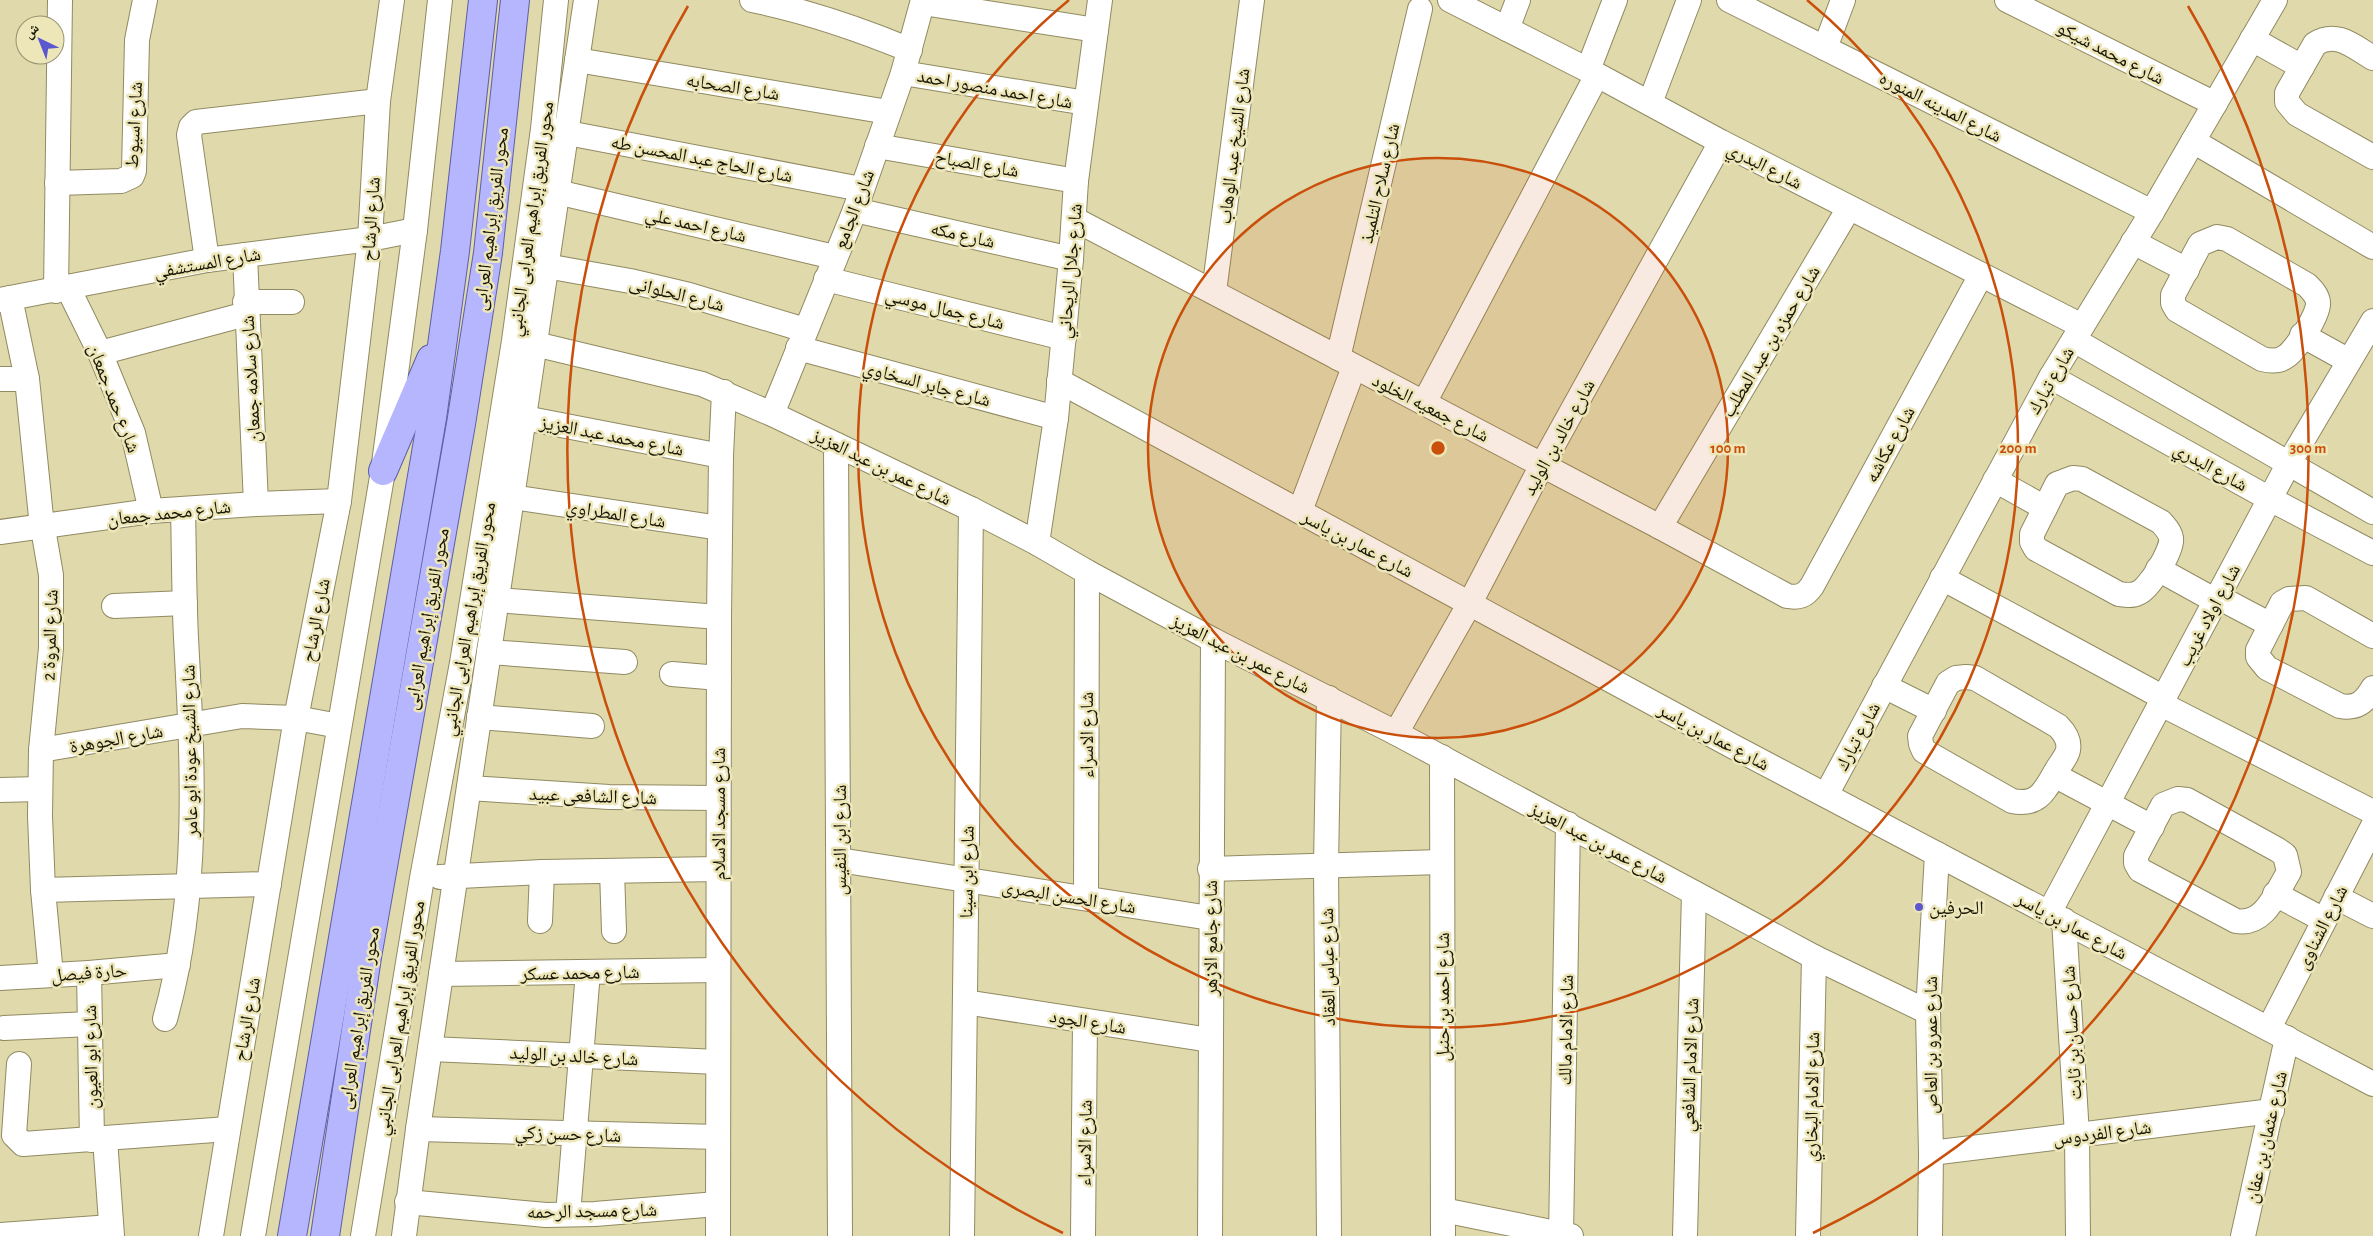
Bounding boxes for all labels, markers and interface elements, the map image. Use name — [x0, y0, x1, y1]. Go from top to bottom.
north arrow — [15, 15, 65, 65]
street label: شارع محمد شيكو — [2053, 18, 2167, 89]
text: ش — [22, 21, 43, 42]
street label: شارع احمد منصور احمد — [915, 66, 1074, 114]
street label: شارع الشيخ عبد الوهاب — [1215, 67, 1255, 225]
street label: شارع المدينه المنوره — [1876, 68, 2004, 147]
street label: شارع الصحابه — [685, 71, 781, 105]
street label: شارع اسيوط — [123, 81, 147, 169]
street label: محور الفريق إبراهيم العرابى الجانبي — [506, 100, 562, 339]
street label: شارع سلاح التلميذ — [1357, 122, 1404, 245]
street label: محور الفريق إبراهيم العرابى — [471, 126, 515, 312]
street label: شارع الحاج عبد المحسن طه — [609, 133, 794, 187]
street label: شارع البدري — [1722, 139, 1805, 198]
street label: شارع الصباح — [933, 148, 1020, 182]
street label: شارع الجامع — [831, 167, 880, 252]
street label: شارع الرشاح — [359, 176, 385, 262]
street label: شارع جلال الريحاني — [1055, 203, 1091, 340]
street label: شارع احمد علي — [642, 205, 748, 251]
street label: شارع مكه — [929, 219, 997, 253]
street label: شارع المستشفي — [152, 245, 263, 287]
street label: شارع حمزه بن عبد المطلب — [1719, 263, 1825, 421]
street label: شارع الحلوانى — [627, 274, 726, 316]
street label: شارع جمال موسي — [882, 286, 1006, 338]
street label: شارع سلامه جمعان — [239, 315, 265, 443]
street label: شارع حمد جمعان — [83, 341, 143, 456]
street label: شارع تبارك — [2025, 344, 2079, 418]
street label: شارع جابر السخاوي — [859, 358, 993, 415]
street label: شارع جمعيه الخلود — [1368, 371, 1492, 447]
street label: شارع خالد بن الوليد — [1520, 377, 1600, 499]
street label: شارع عكاشه — [1862, 404, 1920, 486]
street label: شارع محمد عبد العزيز — [537, 413, 685, 461]
street label: شارع عمر بن عبد العزيز — [807, 425, 954, 510]
centre of rings — [1429, 439, 1447, 457]
street label: شارع البدري — [2168, 439, 2250, 500]
text: 100 m — [1710, 441, 1746, 456]
text: 200 m — [1999, 441, 2037, 456]
text: 300 m — [2290, 441, 2326, 456]
street label: شارع المطراوي — [564, 497, 667, 536]
street label: شارع محمد جمعان — [106, 498, 232, 530]
street label: محور الفريق إبراهيم العرابى الجانبي — [439, 501, 504, 739]
street label: شارع عمار بن ياسر — [1297, 507, 1416, 582]
street label: محور الفريق إبراهيم العرابى — [402, 527, 456, 712]
street label: شارع اولاد غريب — [2174, 561, 2245, 670]
street label: شارع الرشاح — [299, 577, 335, 664]
street label: شارع المروة 2 — [39, 589, 63, 681]
street label: شارع عمر بن عبد العزيز — [1167, 611, 1313, 698]
street label: شارع الشيخ عودة ابو عامر — [179, 664, 204, 839]
street label: شارع الاسراء — [1078, 692, 1098, 778]
street label: شارع عمار بن ياسر — [1653, 700, 1772, 775]
street label: شارع تبارك — [1833, 700, 1885, 774]
street label: شارع الجوهرة — [68, 722, 165, 758]
street label: شارع مسجد الاسلام — [710, 747, 732, 881]
street label: شارع الشافعى عبيد — [529, 785, 657, 809]
street label: شارع ابن النفيس — [831, 785, 851, 895]
street label: شارع عمر بن عبد العزيز — [1525, 799, 1670, 888]
street label: شارع ابن سينا — [957, 825, 979, 919]
street label: شارع الحسن البصرى — [1000, 877, 1137, 918]
street label: شارع جامع الازهر — [1202, 880, 1223, 997]
street label: شارع الشناوى — [2293, 883, 2352, 973]
street label: شارع عمار بن ياسر — [2011, 889, 2130, 964]
street label: محور الفريق إبراهيم العرابى الجانبي — [373, 899, 433, 1138]
place label: الحرفين — [1929, 899, 1984, 919]
marker: الحرفين — [1913, 901, 1925, 913]
street label: شارع عباس العقاد — [1318, 908, 1340, 1026]
street label: محور الفريق إبراهيم العرابى — [336, 926, 386, 1111]
street label: شارع احمد بن حنبل — [1434, 932, 1454, 1062]
street label: حارة فيصل — [51, 961, 128, 987]
street label: شارع محمد عسكر — [519, 963, 640, 985]
street label: شارع حسان بن ثابت — [2059, 965, 2087, 1101]
street label: شارع الامام مالك — [1556, 974, 1580, 1086]
street label: شارع الرشاح — [231, 976, 265, 1063]
street label: شارع عمرو بن العاص — [1922, 976, 1942, 1114]
street label: شارع الامام الشافعي — [1679, 998, 1707, 1133]
street label: شارع ابو العيون — [81, 1005, 103, 1109]
street label: شارع الجود — [1048, 1007, 1127, 1039]
street label: شارع الامام البخاري — [1802, 1032, 1828, 1162]
street label: شارع خالد بن الوليد — [509, 1044, 639, 1070]
street label: شارع عثمان بن عفان — [2242, 1069, 2292, 1205]
street label: شارع الاسراء — [1075, 1100, 1097, 1187]
street label: شارع الفردوس — [2052, 1118, 2153, 1150]
street label: شارع حسن زكي — [514, 1123, 621, 1151]
street label: شارع مسجد الرحمه — [527, 1201, 657, 1223]

